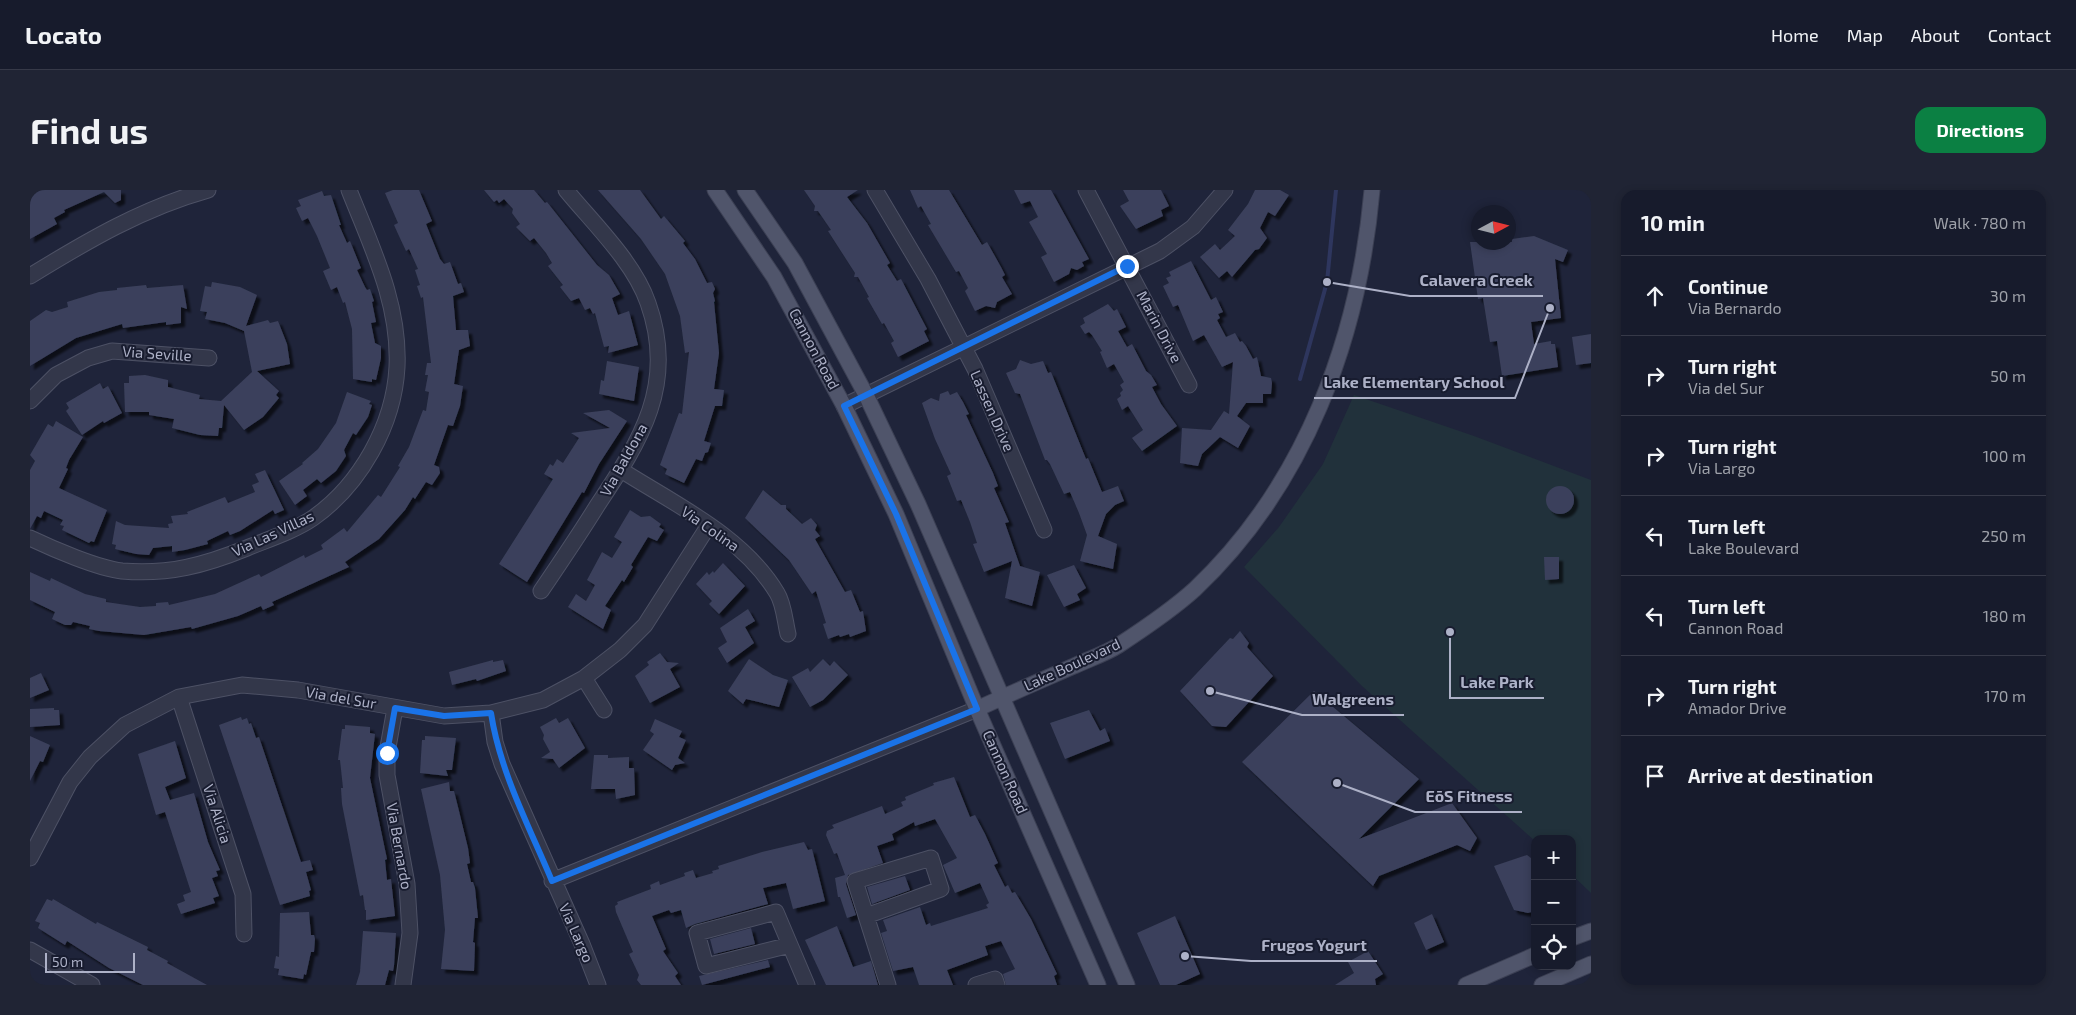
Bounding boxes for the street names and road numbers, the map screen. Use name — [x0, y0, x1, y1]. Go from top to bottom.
street label: Marin Drive — [1133, 288, 1186, 366]
street label: Cannon Road — [786, 305, 844, 392]
street label: Via Seville — [122, 342, 192, 364]
street label: Lassen Drive — [967, 367, 1019, 454]
street label: Via Baldona — [596, 420, 651, 499]
street label: Via Colina — [678, 502, 743, 555]
street label: Via Las Villas — [229, 506, 317, 560]
street label: Lake Boulevard — [1021, 634, 1123, 694]
street label: Via del Sur — [304, 682, 378, 712]
street label: Cannon Road — [980, 727, 1032, 816]
street label: Via Alicia — [200, 782, 236, 845]
street label: Via Bernardo — [384, 801, 416, 891]
street label: Via Largo — [556, 900, 598, 965]

